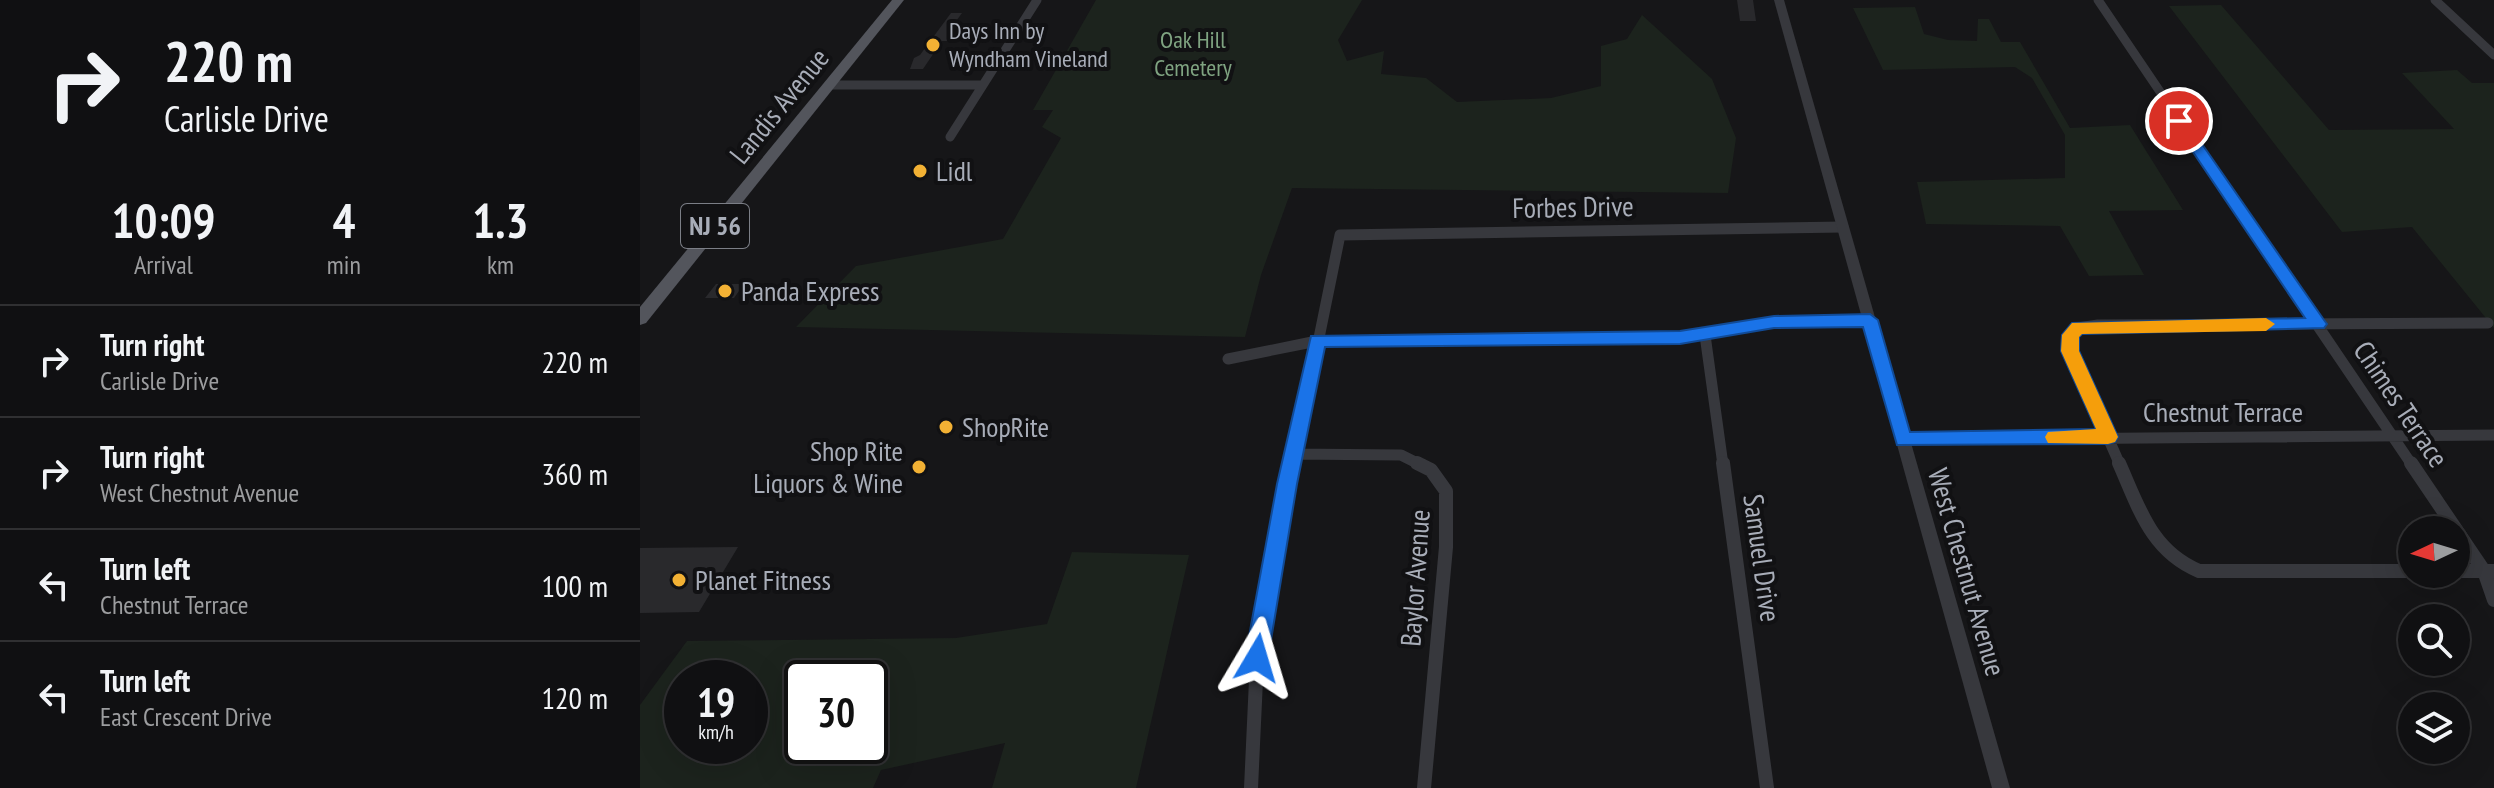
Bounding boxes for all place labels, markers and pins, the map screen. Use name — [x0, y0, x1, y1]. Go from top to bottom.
place label: Days Inn by Wyndham Vineland — [949, 15, 1108, 74]
marker: Days Inn by Wyndham Vineland — [924, 36, 942, 54]
pin — [2145, 87, 2213, 155]
place label: Lidl — [936, 152, 973, 189]
marker: Lidl — [911, 162, 929, 180]
place label: Panda Express — [741, 272, 880, 309]
marker: Panda Express — [716, 282, 734, 300]
place label: ShopRite — [962, 408, 1049, 445]
marker: ShopRite — [937, 418, 955, 436]
place label: Shop Rite Liquors & Wine — [753, 432, 903, 501]
marker: Shop Rite Liquors & Wine — [910, 458, 928, 476]
place label: Planet Fitness — [695, 561, 831, 598]
marker: Planet Fitness — [670, 571, 688, 589]

